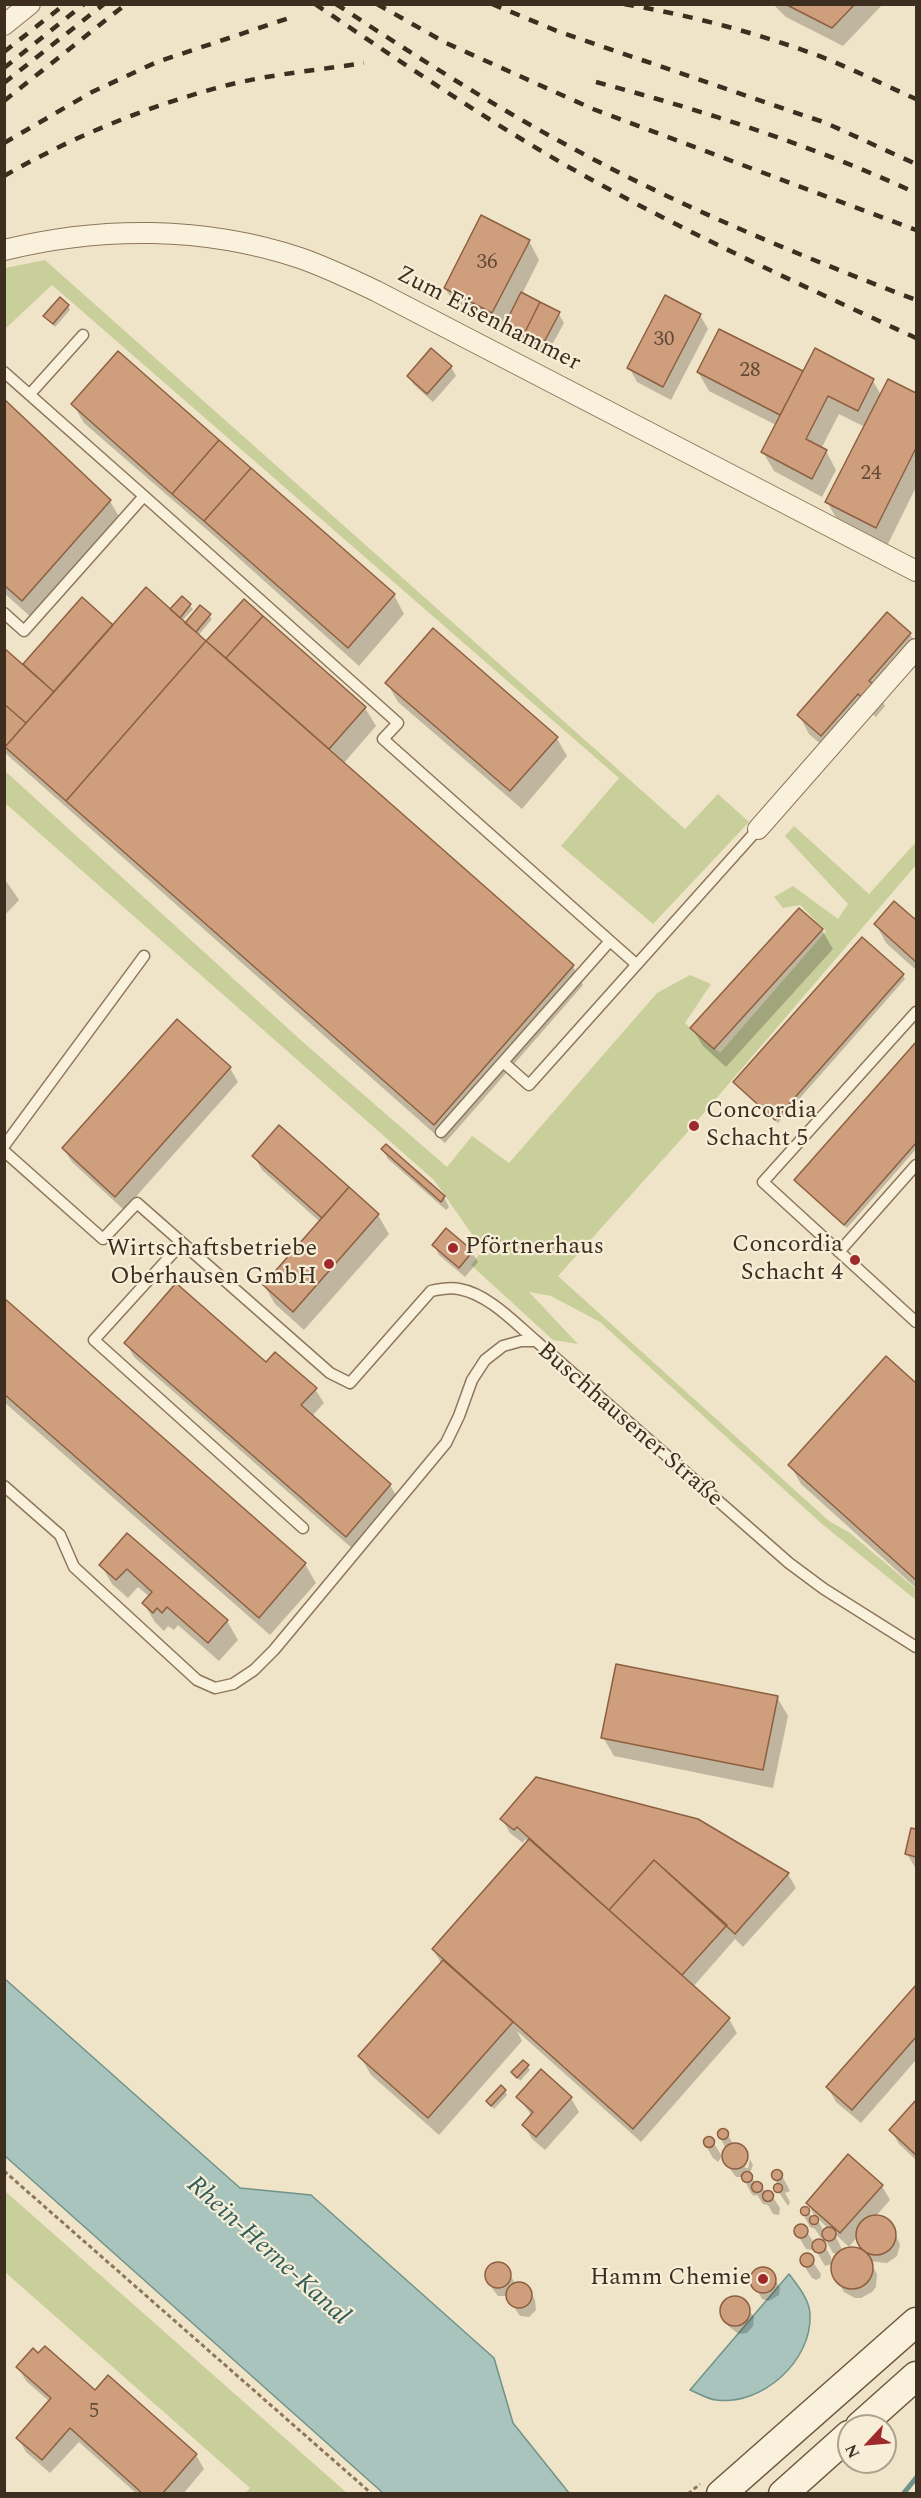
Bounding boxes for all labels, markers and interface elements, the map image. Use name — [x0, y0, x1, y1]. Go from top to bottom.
house number: 36 — [477, 251, 497, 277]
street label: Zum Eisenhammer — [391, 261, 585, 379]
house number: 30 — [654, 328, 674, 354]
house number: 28 — [740, 359, 760, 385]
house number: 24 — [861, 462, 881, 488]
place label: Concordia Schacht 5 — [706, 1098, 817, 1154]
marker: Concordia Schacht 5 — [687, 1119, 701, 1133]
place label: Concordia Schacht 4 — [732, 1232, 843, 1288]
place label: Pförtnerhaus — [465, 1234, 604, 1262]
place label: Wirtschaftsbetriebe Oberhausen GmbH — [106, 1236, 317, 1292]
marker: Pförtnerhaus — [446, 1241, 460, 1255]
marker: Concordia Schacht 4 — [848, 1253, 862, 1267]
marker: Wirtschaftsbetriebe Oberhausen GmbH — [322, 1257, 336, 1271]
street label: Buschhausener Straße — [530, 1338, 728, 1514]
water label: Rhein-Herne-Kanal — [179, 2171, 355, 2333]
place label: Hamm Chemie — [590, 2265, 751, 2293]
marker: Hamm Chemie — [756, 2272, 770, 2286]
house number: 5 — [89, 2400, 99, 2426]
north arrow — [837, 2414, 897, 2474]
text: N — [839, 2440, 866, 2462]

